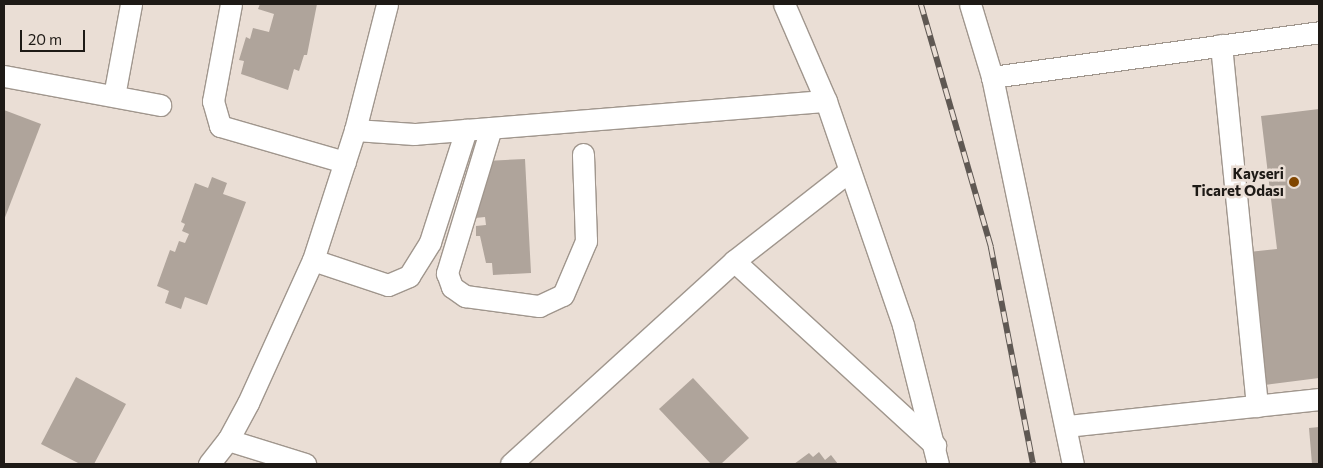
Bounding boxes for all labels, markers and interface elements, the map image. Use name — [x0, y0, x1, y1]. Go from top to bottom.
scale bar — [22, 20, 88, 52]
text: 20 m — [28, 30, 62, 48]
place label: Kayseri Ticaret Odası — [1192, 164, 1284, 199]
marker: Kayseri Ticaret Odası — [1288, 176, 1300, 188]

